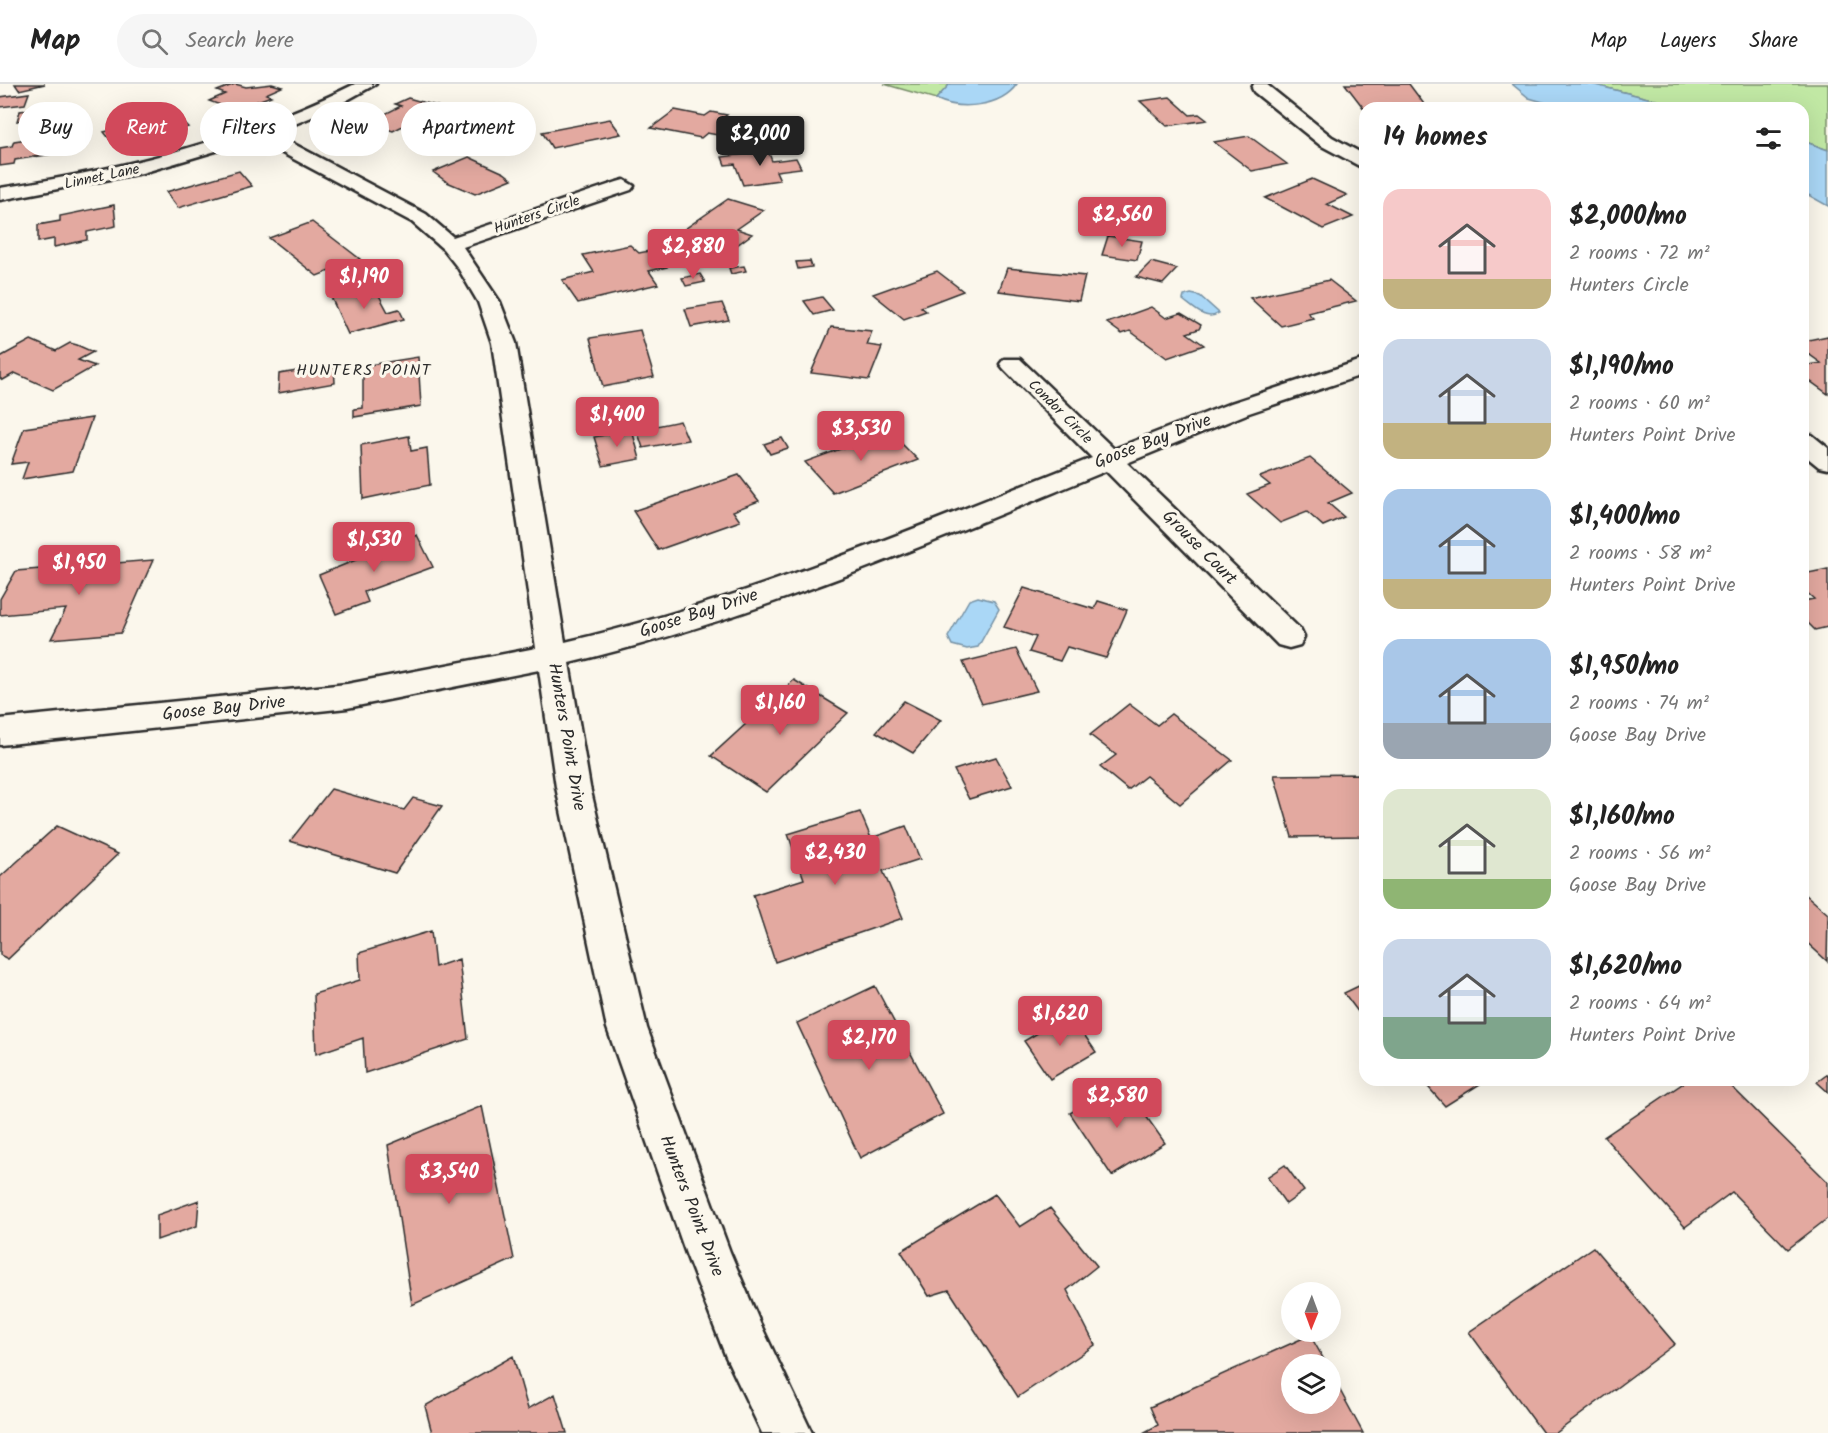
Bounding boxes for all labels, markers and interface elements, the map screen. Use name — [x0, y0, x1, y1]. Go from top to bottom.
search box — [117, 14, 537, 68]
text: Map — [30, 19, 81, 64]
text: Search here — [186, 24, 294, 59]
icon: search — [138, 25, 171, 58]
text: Map — [1590, 25, 1627, 58]
text: Layers — [1660, 25, 1716, 58]
text: Share — [1749, 25, 1798, 58]
chip: Buy — [18, 102, 93, 156]
chip: Rent — [105, 102, 188, 156]
chip: Filters — [200, 102, 297, 156]
chip: New — [309, 102, 389, 156]
chip: Apartment — [401, 102, 536, 156]
pin: $2,000 — [711, 116, 809, 167]
text: 14 homes — [1383, 117, 1488, 159]
text: $2,000 — [730, 119, 790, 151]
icon: filters — [1752, 122, 1785, 155]
street label: Linnet Lane — [62, 157, 142, 197]
street label: Hunters Circle — [491, 189, 584, 241]
text: $2,000/mo — [1569, 196, 1687, 238]
pin: $2,560 — [1073, 197, 1171, 248]
text: $2,560 — [1092, 200, 1152, 232]
icon: home — [1431, 213, 1503, 285]
pin: $2,880 — [644, 229, 742, 280]
text: $2,880 — [662, 232, 724, 264]
text: 2 rooms · 72 m² — [1569, 238, 1710, 270]
pin: $1,190 — [315, 259, 413, 310]
text: $1,190 — [339, 262, 389, 294]
text: Hunters Circle — [1569, 270, 1689, 302]
text: $1,190/mo — [1569, 346, 1674, 388]
district label: HUNTERS POINT — [296, 358, 432, 383]
icon: home — [1431, 363, 1503, 435]
street label: Condor Circle — [1022, 374, 1098, 450]
text: 2 rooms · 60 m² — [1569, 388, 1710, 420]
pin: $1,400 — [568, 397, 666, 448]
text: $1,400 — [590, 400, 644, 432]
street label: Goose Bay Drive — [1090, 406, 1216, 478]
pin: $3,530 — [812, 411, 910, 462]
text: $3,530 — [831, 414, 891, 446]
text: Hunters Point Drive — [1569, 420, 1735, 452]
text: $1,400/mo — [1569, 496, 1680, 538]
street label: Grouse Court — [1154, 503, 1244, 593]
icon: home — [1431, 513, 1503, 585]
pin: $1,530 — [325, 522, 423, 573]
text: $1,530 — [347, 525, 401, 557]
text: 2 rooms · 58 m² — [1569, 538, 1711, 570]
pin: $1,950 — [30, 545, 128, 596]
text: $1,950 — [52, 548, 106, 580]
text: Hunters Point Drive — [1569, 570, 1735, 602]
street label: Goose Bay Drive — [636, 581, 762, 647]
text: $1,950/mo — [1569, 646, 1679, 688]
street label: Hunters Point Drive — [539, 661, 593, 813]
icon: home — [1431, 663, 1503, 735]
pin: $1,160 — [731, 685, 829, 736]
street label: Goose Bay Drive — [161, 688, 287, 730]
text: $1,160 — [755, 688, 805, 720]
text: 2 rooms · 74 m² — [1569, 688, 1709, 720]
text: Goose Bay Drive — [1569, 720, 1706, 752]
text: $1,160/mo — [1569, 796, 1675, 838]
icon: home — [1431, 813, 1503, 885]
pin: $2,430 — [786, 835, 884, 886]
text: $2,430 — [805, 838, 865, 870]
text: 2 rooms · 56 m² — [1569, 838, 1711, 870]
text: Goose Bay Drive — [1569, 870, 1706, 902]
text: $1,620/mo — [1569, 946, 1682, 988]
icon: home — [1431, 963, 1503, 1035]
text: 2 rooms · 64 m² — [1569, 988, 1711, 1020]
pin: $1,620 — [1011, 996, 1109, 1047]
text: $1,620 — [1032, 999, 1088, 1031]
pin: $2,170 — [820, 1020, 918, 1071]
text: Hunters Point Drive — [1569, 1020, 1735, 1052]
text: $2,170 — [842, 1023, 896, 1055]
pin: $2,580 — [1068, 1078, 1166, 1129]
text: $2,580 — [1087, 1081, 1147, 1113]
street label: Hunters Point Drive — [651, 1131, 731, 1281]
pin: $3,540 — [400, 1154, 498, 1205]
text: $3,540 — [419, 1157, 479, 1189]
north arrow — [1281, 1282, 1341, 1342]
map controls — [1281, 1282, 1341, 1414]
button: layers — [1281, 1354, 1341, 1414]

